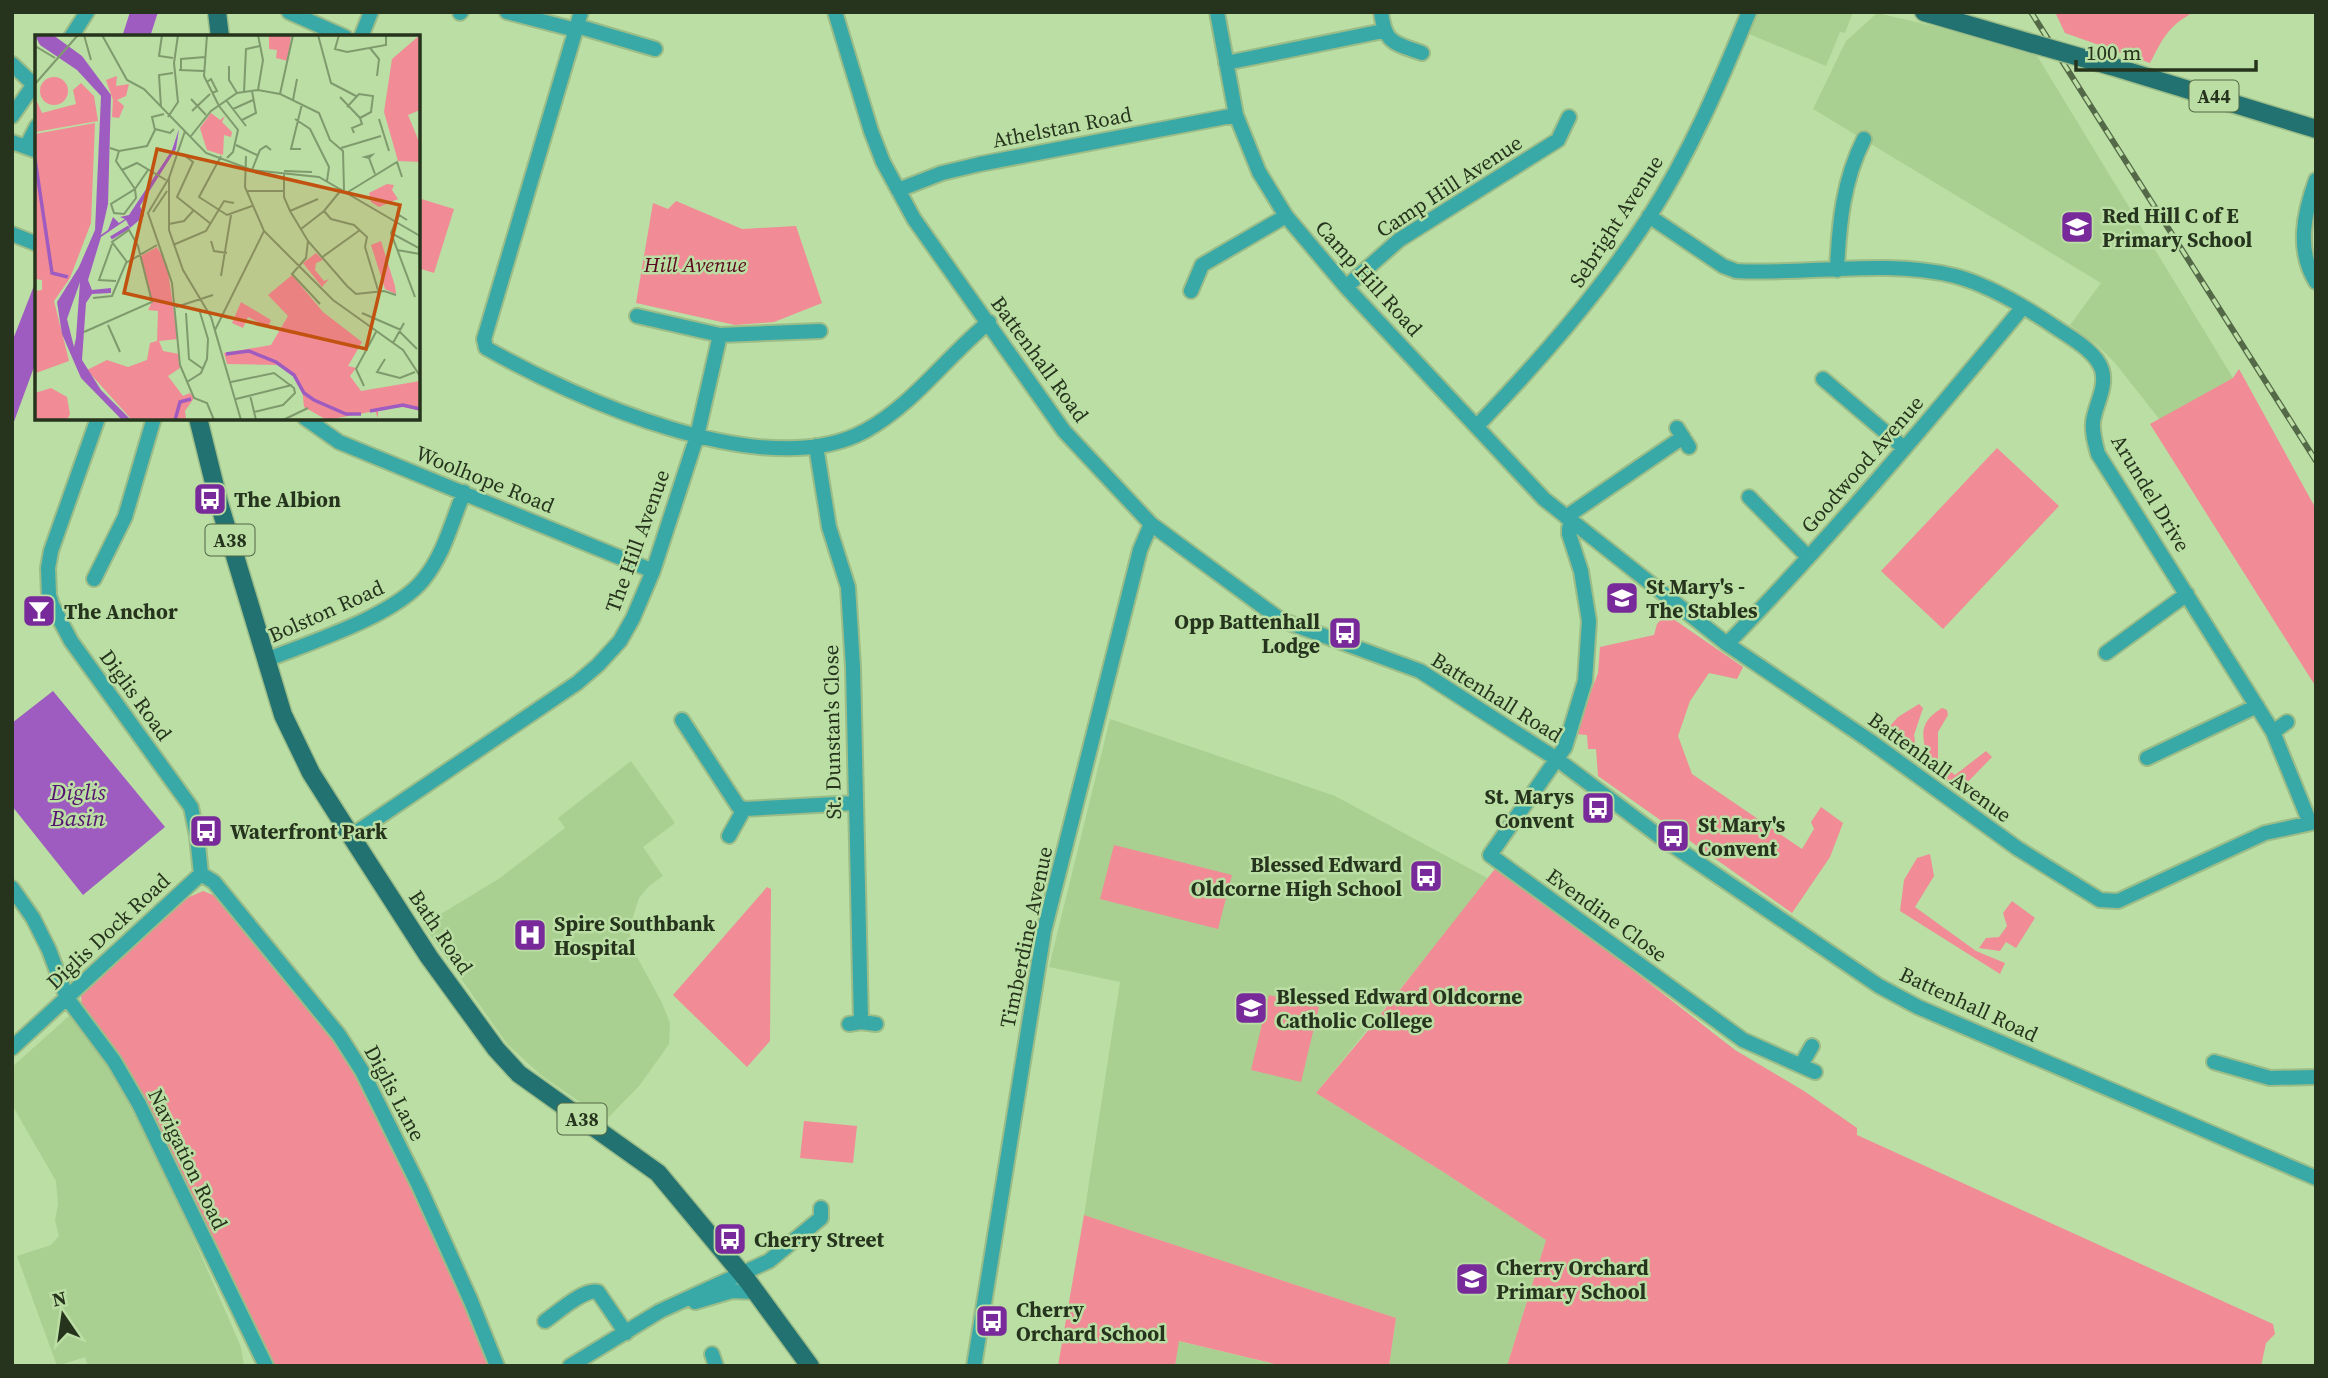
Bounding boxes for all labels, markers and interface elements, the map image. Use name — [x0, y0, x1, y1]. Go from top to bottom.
scale bar — [2076, 28, 2256, 72]
inset map — [35, 35, 420, 420]
text: 100 m — [2086, 38, 2141, 67]
road number: A44 — [2190, 80, 2238, 111]
street label: Athelstan Road — [990, 99, 1134, 155]
street label: Camp Hill Avenue — [1370, 128, 1528, 244]
street label: Sebright Avenue — [1562, 149, 1670, 293]
place label: Red Hill C of E Primary School — [2102, 201, 2252, 254]
school or university icon: Red Hill C of E Primary School — [2058, 208, 2096, 246]
street label: Camp Hill Road — [1309, 214, 1429, 343]
park label: Hill Avenue — [643, 250, 747, 279]
street label: Battenhall Road — [984, 290, 1096, 428]
street label: Goodwood Avenue — [1794, 389, 1930, 539]
street label: Arundel Drive — [2105, 429, 2197, 557]
street label: Woolhope Road — [411, 438, 559, 520]
street label: The Hill Avenue — [598, 466, 676, 616]
bus stop icon: The Albion — [191, 480, 229, 518]
place label: The Albion — [234, 485, 341, 514]
road number: A38 — [205, 524, 254, 555]
place label: St Mary's - The Stables — [1646, 572, 1758, 625]
street label: Bolston Road — [264, 573, 388, 649]
school or university icon: St Mary's - The Stables — [1603, 579, 1641, 617]
bar icon: The Anchor — [20, 592, 58, 630]
place label: The Anchor — [64, 597, 178, 626]
place label: Opp Battenhall Lodge — [1174, 607, 1320, 660]
bus stop icon: Opp Battenhall Lodge — [1326, 614, 1364, 652]
street label: Diglis Road — [93, 644, 179, 746]
street label: St. Dunstan's Close — [816, 644, 848, 820]
street label: Battenhall Road — [1426, 645, 1568, 749]
street label: Battenhall Avenue — [1862, 705, 2018, 829]
water label: Diglis Basin — [49, 776, 107, 834]
place label: St. Marys Convent — [1484, 782, 1574, 835]
bus stop icon: St. Marys Convent — [1579, 789, 1617, 827]
place label: St Mary's Convent — [1698, 810, 1786, 863]
bus stop icon: Waterfront Park — [187, 812, 225, 850]
place label: Waterfront Park — [230, 817, 388, 846]
bus stop icon: St Mary's Convent — [1654, 817, 1692, 855]
street label: Timberdine Avenue — [993, 844, 1059, 1030]
place label: Blessed Edward Oldcorne High School — [1191, 850, 1403, 903]
bus stop icon: Blessed Edward Oldcorne High School — [1407, 857, 1445, 895]
street label: Evendine Close — [1541, 861, 1673, 969]
street label: Diglis Dock Road — [40, 866, 176, 996]
street label: Bath Road — [402, 884, 480, 980]
place label: Spire Southbank Hospital — [554, 909, 716, 962]
hospital icon: Spire Southbank Hospital — [511, 916, 549, 954]
street label: Battenhall Road — [1895, 959, 2043, 1049]
place label: Blessed Edward Oldcorne Catholic College — [1276, 982, 1522, 1035]
school or university icon: Blessed Edward Oldcorne Catholic College — [1232, 989, 1270, 1027]
street label: Diglis Lane — [358, 1040, 432, 1146]
street label: Navigation Road — [141, 1084, 235, 1234]
road number: A38 — [558, 1104, 606, 1134]
bus stop icon: Cherry Street — [711, 1220, 749, 1258]
place label: Cherry Street — [754, 1225, 885, 1254]
place label: Cherry Orchard Primary School — [1496, 1253, 1649, 1306]
school or university icon: Cherry Orchard Primary School — [1453, 1260, 1491, 1298]
north arrow — [28, 1280, 98, 1350]
text: N — [50, 1284, 69, 1313]
place label: Cherry Orchard School — [1016, 1295, 1166, 1348]
bus stop icon: Cherry Orchard School — [973, 1302, 1011, 1340]

